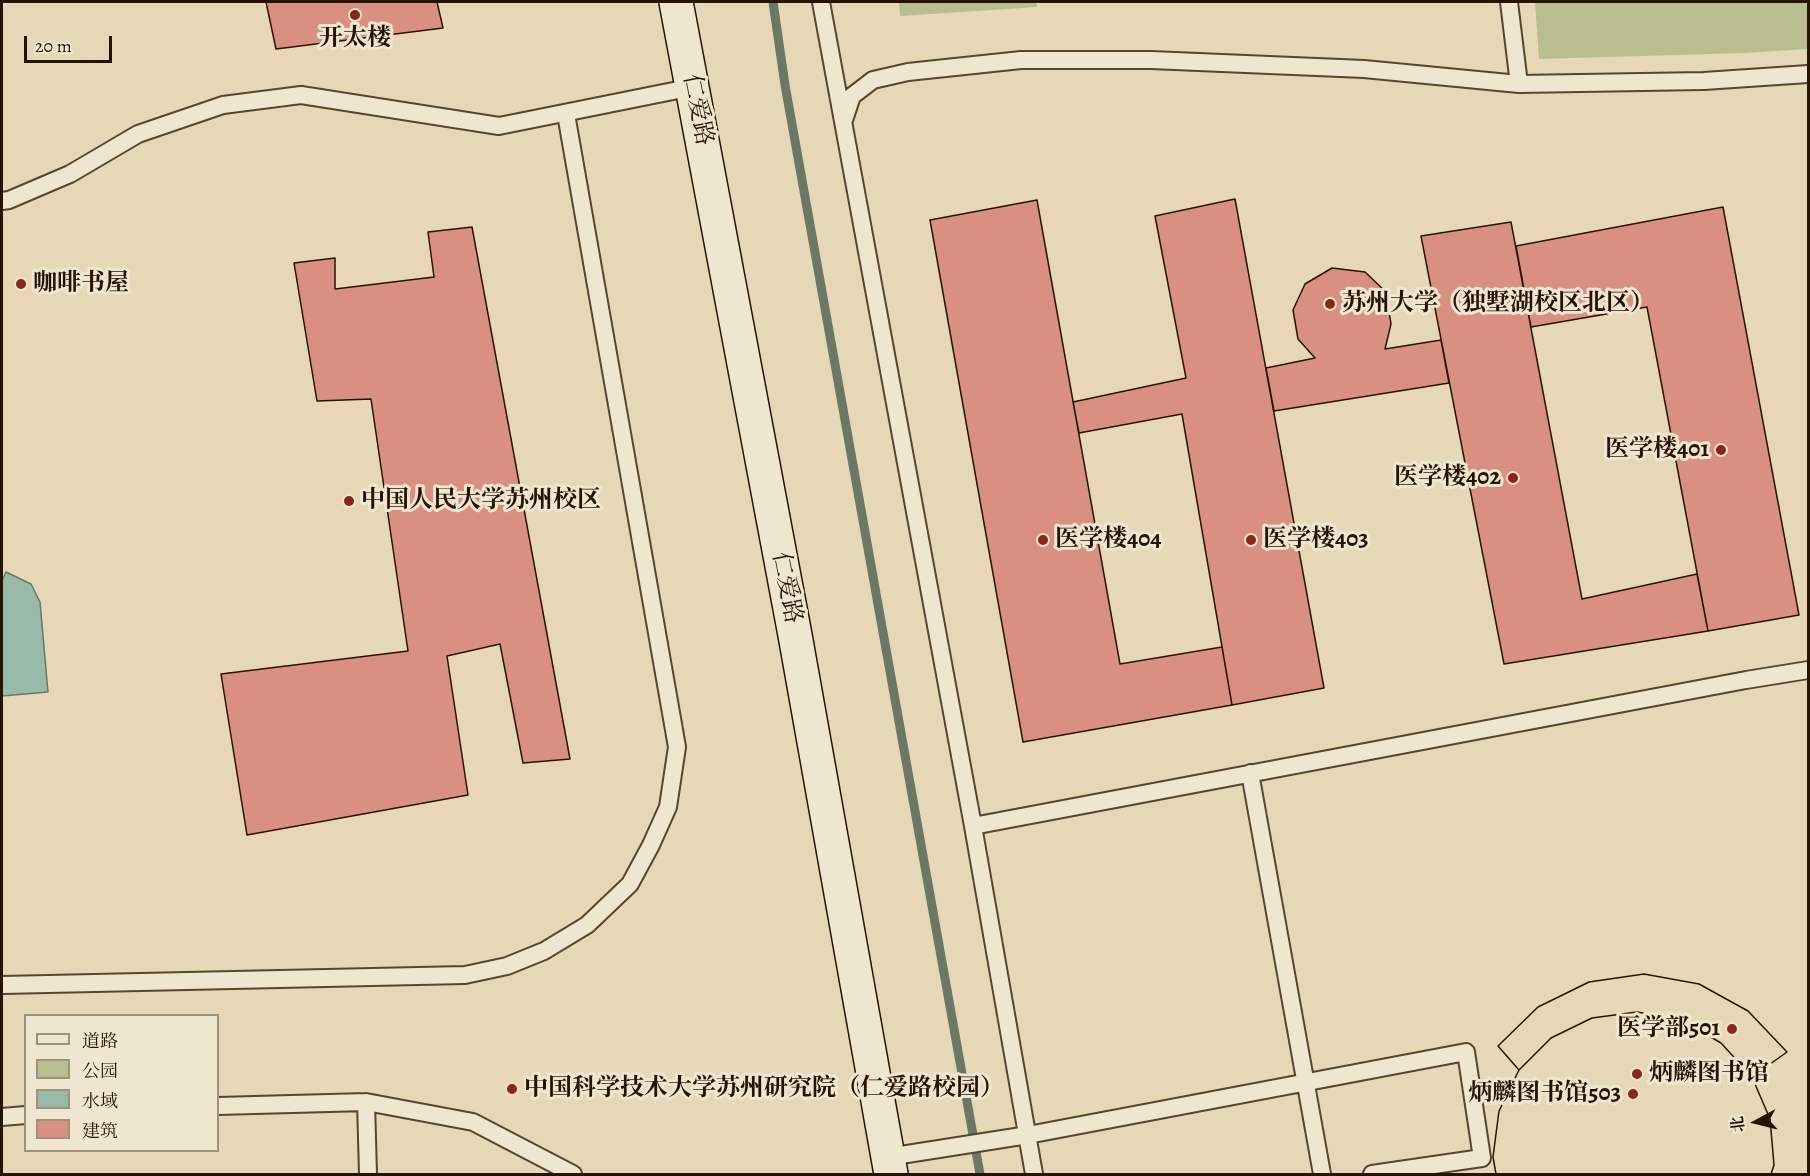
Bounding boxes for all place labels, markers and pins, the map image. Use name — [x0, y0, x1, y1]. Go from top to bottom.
marker: 开太楼 — [348, 8, 362, 22]
place label: 开太楼 — [319, 25, 391, 53]
place label: 咖啡书屋 — [33, 270, 129, 298]
marker: 咖啡书屋 — [14, 277, 28, 291]
place label: 苏州大学（独墅湖校区北区） — [1342, 290, 1654, 318]
marker: 苏州大学（独墅湖校区北区） — [1323, 297, 1337, 311]
place label: 医学楼401 — [1605, 436, 1709, 464]
marker: 医学楼401 — [1714, 443, 1728, 457]
place label: 医学楼402 — [1394, 464, 1501, 492]
marker: 医学楼402 — [1506, 471, 1520, 485]
place label: 中国人民大学苏州校区 — [361, 487, 601, 515]
marker: 中国人民大学苏州校区 — [342, 494, 356, 508]
place label: 医学楼404 — [1055, 526, 1162, 554]
place label: 医学楼403 — [1263, 526, 1369, 554]
marker: 医学楼404 — [1036, 533, 1050, 547]
marker: 医学楼403 — [1244, 533, 1258, 547]
place label: 医学部501 — [1617, 1015, 1720, 1043]
marker: 医学部501 — [1725, 1022, 1739, 1036]
place label: 炳麟图书馆 — [1649, 1060, 1769, 1088]
marker: 炳麟图书馆 — [1630, 1067, 1644, 1081]
place label: 中国科学技术大学苏州研究院（仁爱路校园） — [524, 1075, 1004, 1103]
place label: 炳麟图书馆503 — [1468, 1080, 1621, 1108]
marker: 中国科学技术大学苏州研究院（仁爱路校园） — [505, 1082, 519, 1096]
marker: 炳麟图书馆503 — [1626, 1087, 1640, 1101]

